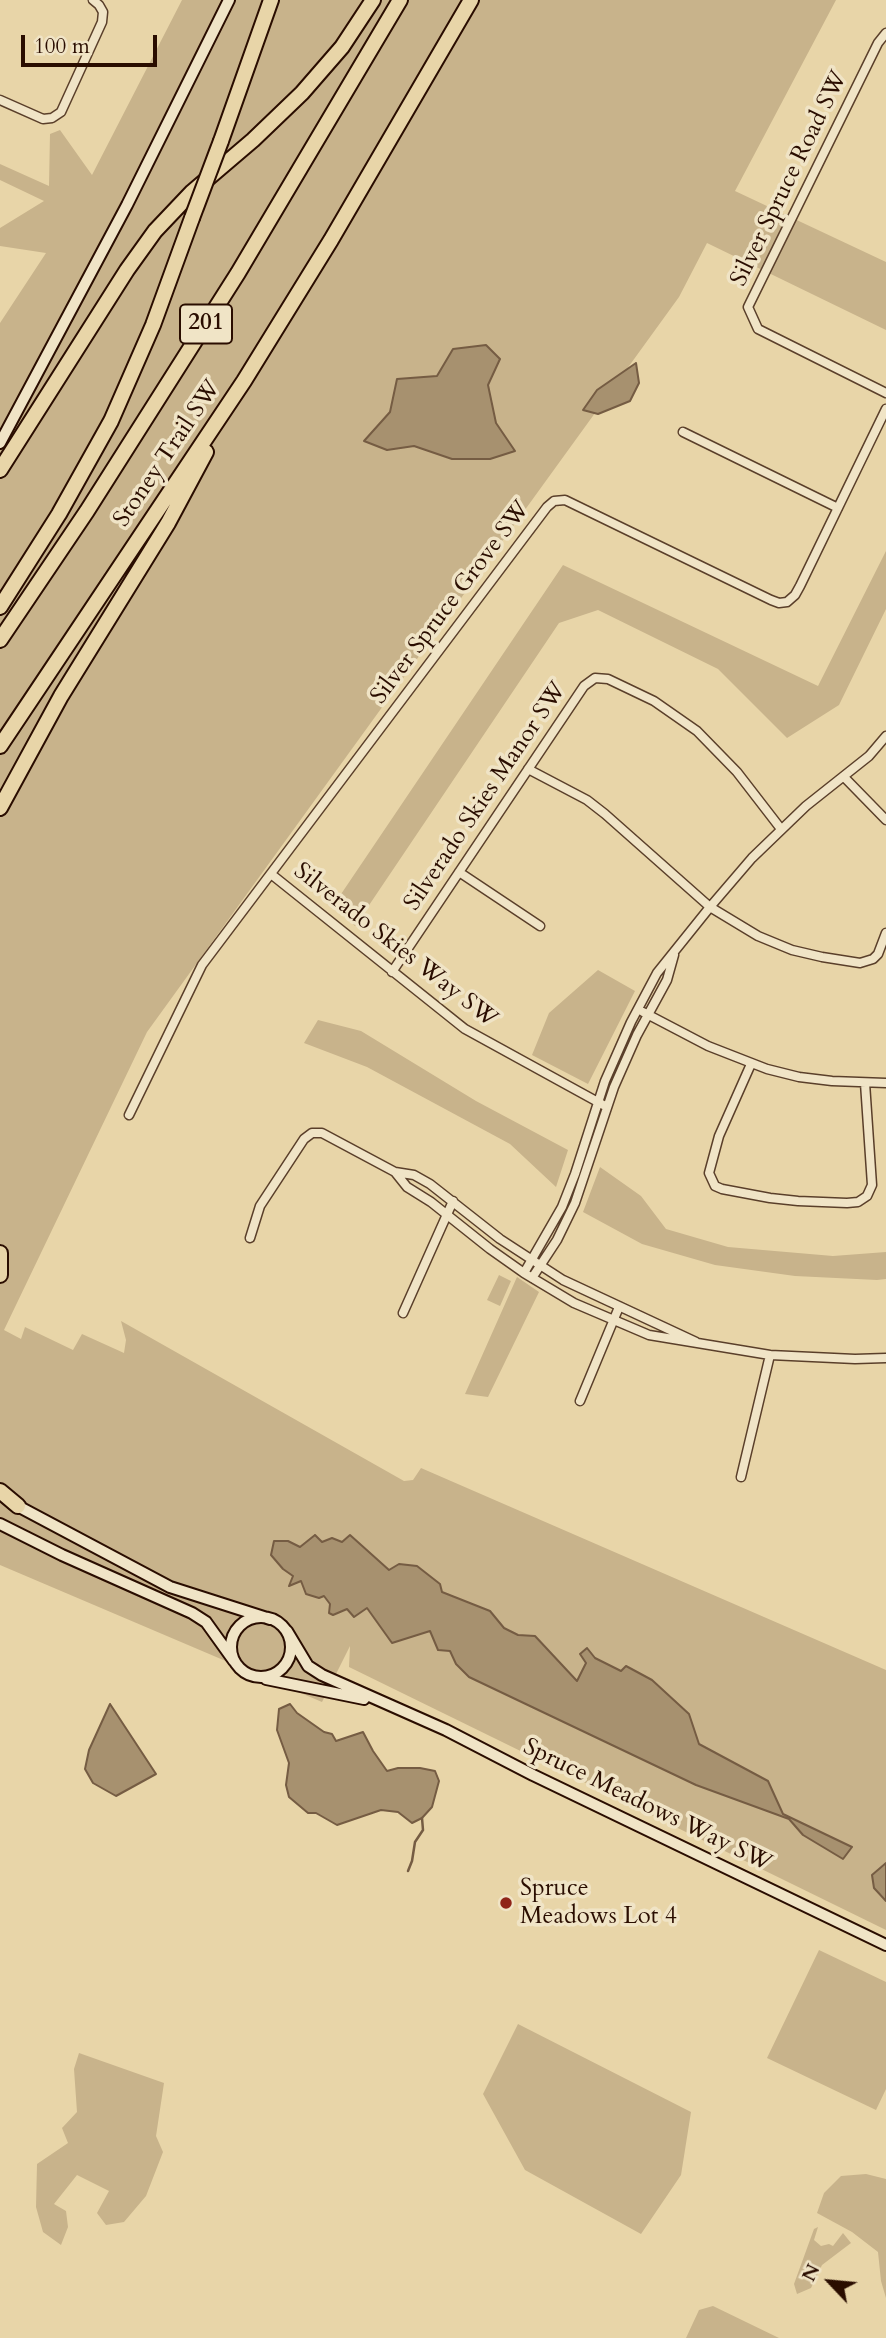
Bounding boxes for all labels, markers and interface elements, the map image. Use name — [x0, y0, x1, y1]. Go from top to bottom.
scale bar — [24, 21, 161, 65]
text: 100 m — [34, 32, 90, 61]
street label: Silver Spruce Road SW — [725, 67, 855, 291]
road number: 201 — [180, 304, 232, 344]
street label: Stoney Trail SW — [108, 375, 228, 533]
street label: Silver Spruce Grove SW — [365, 496, 537, 710]
street label: Silverado Skies Manor SW — [399, 677, 573, 917]
street label: Silverado Skies Way SW — [287, 857, 503, 1035]
street label: Spruce Meadows Way SW — [518, 1733, 776, 1879]
place label: Spruce Meadows Lot 4 — [520, 1875, 677, 1931]
marker: Spruce Meadows Lot 4 — [498, 1895, 514, 1911]
north arrow — [795, 2247, 865, 2317]
text: N — [796, 2260, 826, 2286]

